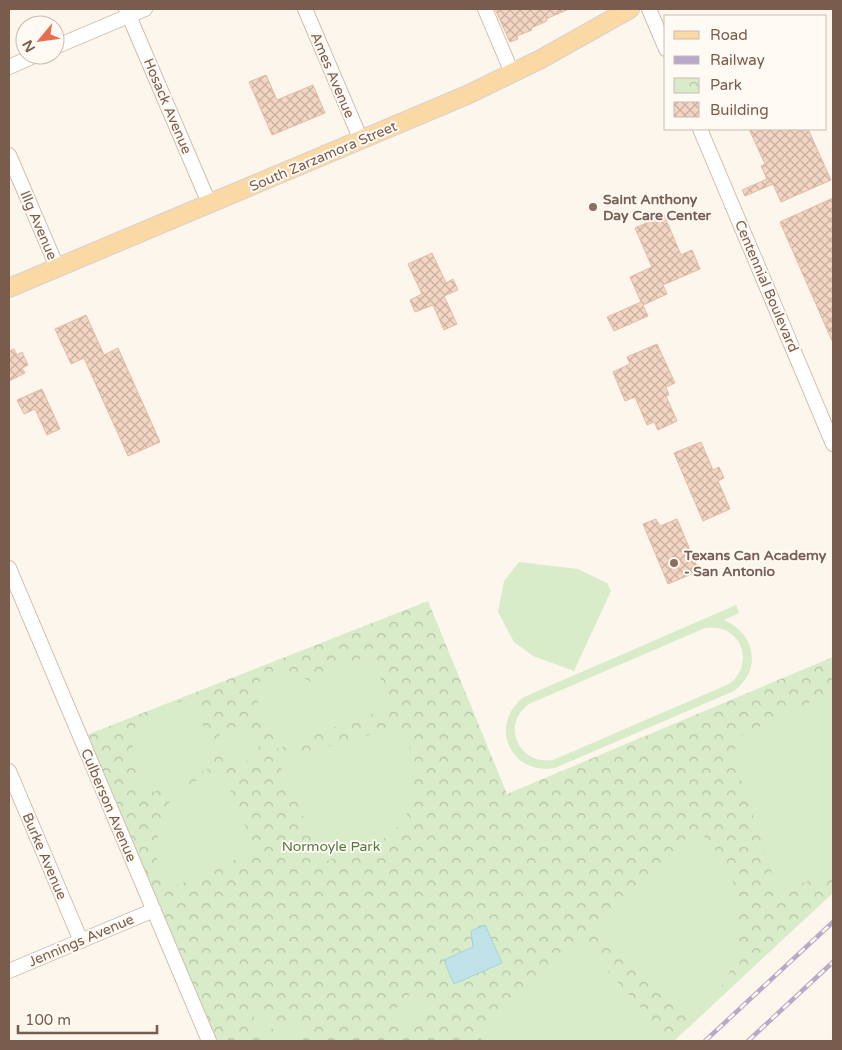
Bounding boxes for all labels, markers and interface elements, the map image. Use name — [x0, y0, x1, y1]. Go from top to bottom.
north arrow — [15, 15, 65, 65]
legend — [664, 15, 827, 130]
text: Road — [710, 26, 748, 44]
street label: Ames Avenue — [307, 30, 358, 121]
text: N — [19, 37, 39, 55]
text: Railway — [710, 51, 765, 69]
street label: Hosack Avenue — [140, 56, 195, 157]
text: Park — [710, 76, 742, 94]
text: Building — [710, 101, 769, 119]
street label: South Zarzamora Street — [247, 117, 400, 195]
street label: Illg Avenue — [16, 188, 61, 262]
place label: Saint Anthony Day Care Center — [603, 191, 712, 224]
marker: Saint Anthony Day Care Center — [587, 201, 599, 213]
street label: Centennial Boulevard — [731, 218, 802, 355]
place label: Texans Can Academy - San Antonio — [683, 547, 827, 580]
marker: Texans Can Academy - San Antonio — [668, 557, 680, 569]
street label: Culberson Avenue — [77, 746, 140, 864]
street label: Burke Avenue — [19, 810, 70, 902]
park label: Normoyle Park — [282, 838, 381, 855]
street label: Jennings Avenue — [26, 911, 137, 970]
scale bar — [18, 1002, 156, 1034]
text: 100 m — [25, 1011, 71, 1029]

